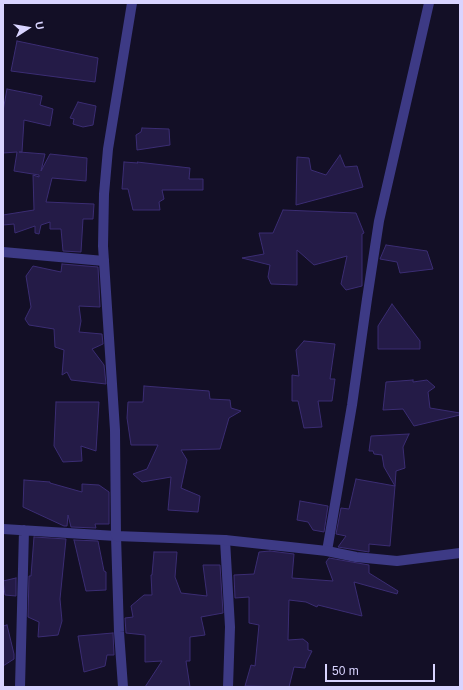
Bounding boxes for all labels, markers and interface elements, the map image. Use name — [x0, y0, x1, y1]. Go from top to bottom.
north arrow — [8, 8, 48, 48]
text: U — [33, 20, 46, 31]
scale bar — [327, 656, 437, 682]
text: 50 m — [332, 664, 359, 678]

